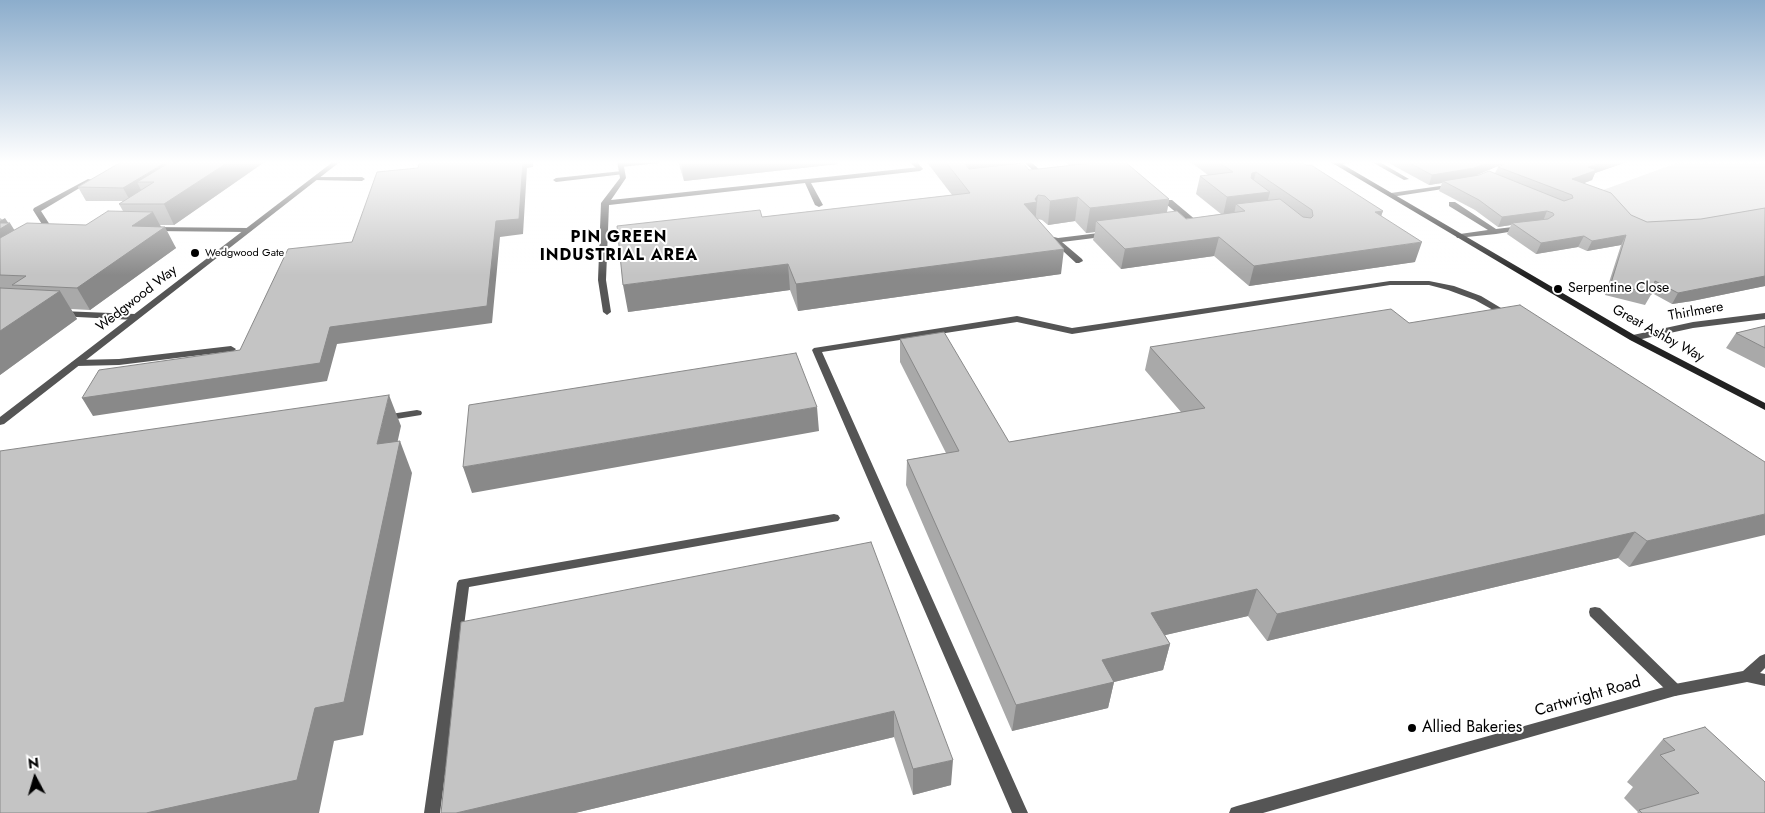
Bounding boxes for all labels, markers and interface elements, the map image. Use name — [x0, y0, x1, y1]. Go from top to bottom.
district label: PIN GREEN INDUSTRIAL AREA — [538, 228, 700, 266]
place label: Wedgwood Gate — [205, 246, 284, 260]
marker: Wedgwood Gate — [189, 247, 201, 259]
street label: Wedgwood Way — [93, 262, 181, 336]
place label: Serpentine Close — [1568, 281, 1669, 297]
marker: Serpentine Close — [1552, 283, 1564, 295]
street label: Thirlmere — [1667, 299, 1725, 325]
street label: Great Ashby Way — [1609, 302, 1707, 366]
street label: Cartwright Road — [1533, 673, 1643, 721]
place label: Allied Bakeries — [1422, 718, 1522, 738]
marker: Allied Bakeries — [1406, 722, 1418, 734]
north arrow — [10, 753, 60, 803]
text: N — [27, 753, 40, 774]

